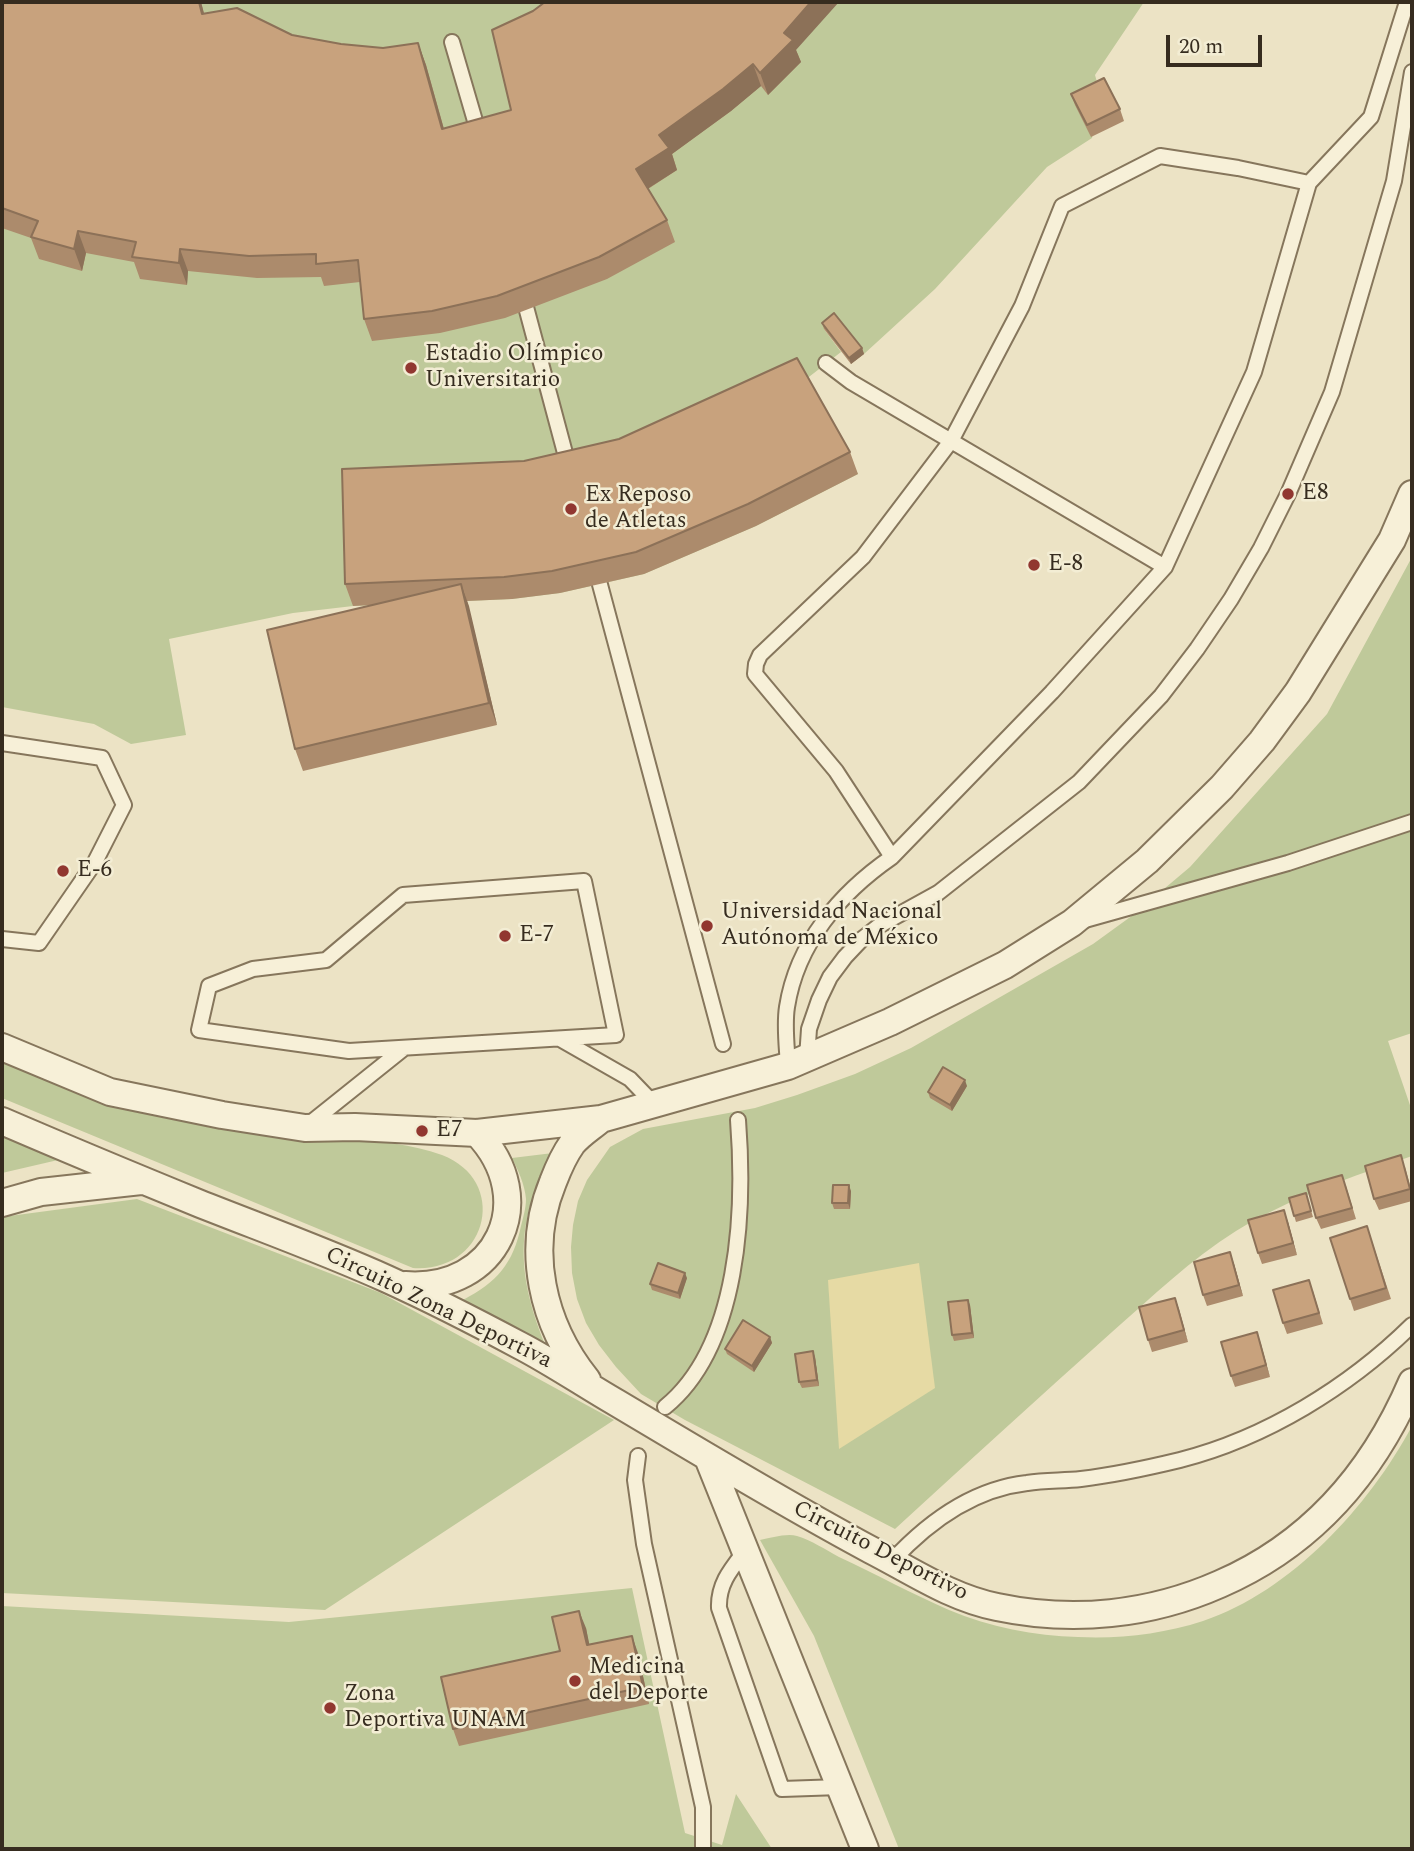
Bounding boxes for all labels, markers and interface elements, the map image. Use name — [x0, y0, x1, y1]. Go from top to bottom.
scale bar — [1169, 21, 1265, 65]
text: 20 m — [1179, 31, 1223, 63]
place label: Estadio Olímpico Universitario — [425, 341, 603, 395]
marker: Estadio Olímpico Universitario — [403, 360, 419, 376]
place label: E8 — [1302, 480, 1328, 508]
place label: Ex Reposo de Atletas — [585, 482, 691, 536]
marker: E8 — [1280, 486, 1296, 502]
marker: Ex Reposo de Atletas — [563, 501, 579, 517]
place label: E-8 — [1048, 551, 1083, 579]
marker: E-8 — [1026, 557, 1042, 573]
place label: E-6 — [77, 857, 112, 885]
marker: E-6 — [55, 863, 71, 879]
place label: Universidad Nacional Autónoma de México — [721, 899, 942, 953]
marker: Universidad Nacional Autónoma de México — [699, 918, 715, 934]
place label: E-7 — [519, 922, 554, 950]
marker: E-7 — [497, 928, 513, 944]
place label: E7 — [436, 1117, 462, 1145]
marker: E7 — [414, 1123, 430, 1139]
street label: Circuito Zona Deportiva — [320, 1242, 556, 1376]
street label: Circuito Deportivo — [788, 1496, 972, 1608]
place label: Medicina del Deporte — [589, 1654, 708, 1708]
marker: Medicina del Deporte — [567, 1673, 583, 1689]
place label: Zona Deportiva UNAM — [344, 1681, 527, 1735]
marker: Zona Deportiva UNAM — [322, 1700, 338, 1716]

